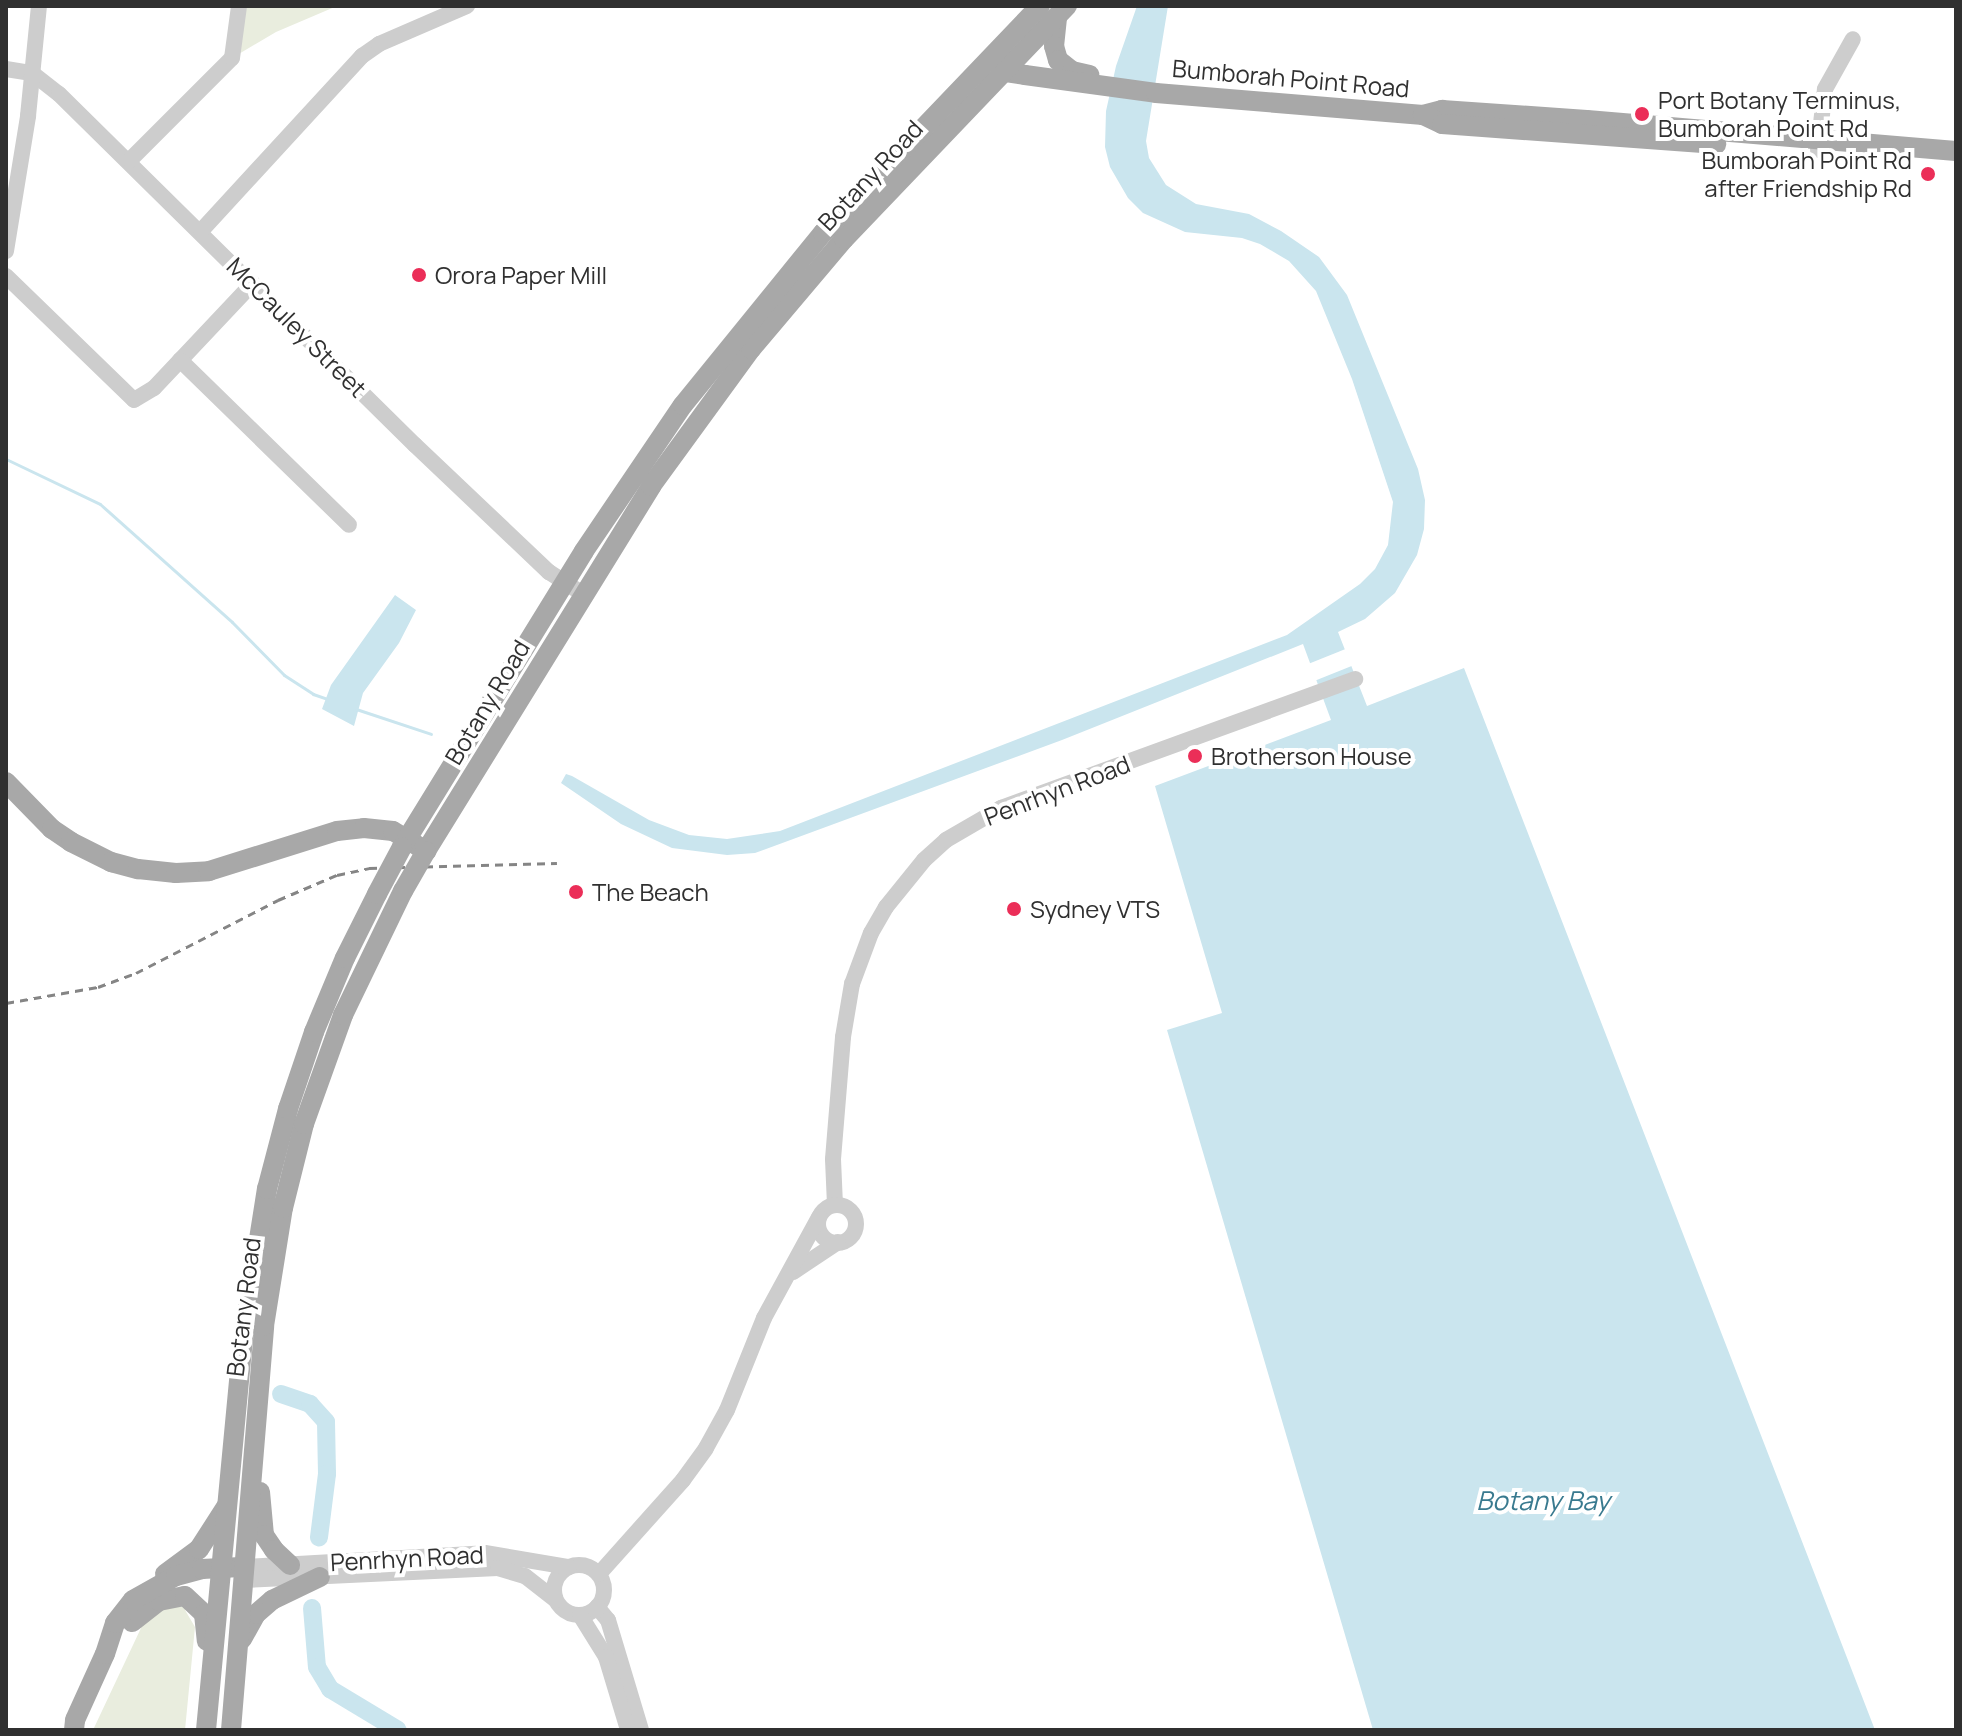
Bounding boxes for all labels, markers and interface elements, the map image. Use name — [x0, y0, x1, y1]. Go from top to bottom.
street label: Bumborah Point Road — [1171, 53, 1411, 103]
place label: Port Botany Terminus, Bumborah Point Rd — [1658, 86, 1901, 142]
marker: Port Botany Terminus, Bumborah Point Rd — [1633, 105, 1651, 123]
street label: Botany Road — [812, 114, 928, 236]
place label: Bumborah Point Rd after Friendship Rd — [1701, 146, 1912, 202]
marker: Bumborah Point Rd after Friendship Rd — [1919, 165, 1937, 183]
street label: McCauley Street — [221, 251, 373, 403]
place label: Orora Paper Mill — [435, 261, 607, 289]
marker: Orora Paper Mill — [410, 266, 428, 284]
street label: Botany Road — [439, 635, 535, 769]
place label: Brotherson House — [1211, 742, 1412, 770]
marker: Brotherson House — [1186, 747, 1204, 765]
street label: Penrhyn Road — [980, 749, 1134, 831]
place label: The Beach — [592, 878, 709, 906]
marker: The Beach — [567, 883, 585, 901]
place label: Sydney VTS — [1030, 895, 1160, 923]
marker: Sydney VTS — [1005, 900, 1023, 918]
street label: Botany Road — [220, 1236, 266, 1378]
water label: Botany Bay — [1476, 1485, 1610, 1517]
street label: Penrhyn Road — [329, 1540, 485, 1576]

